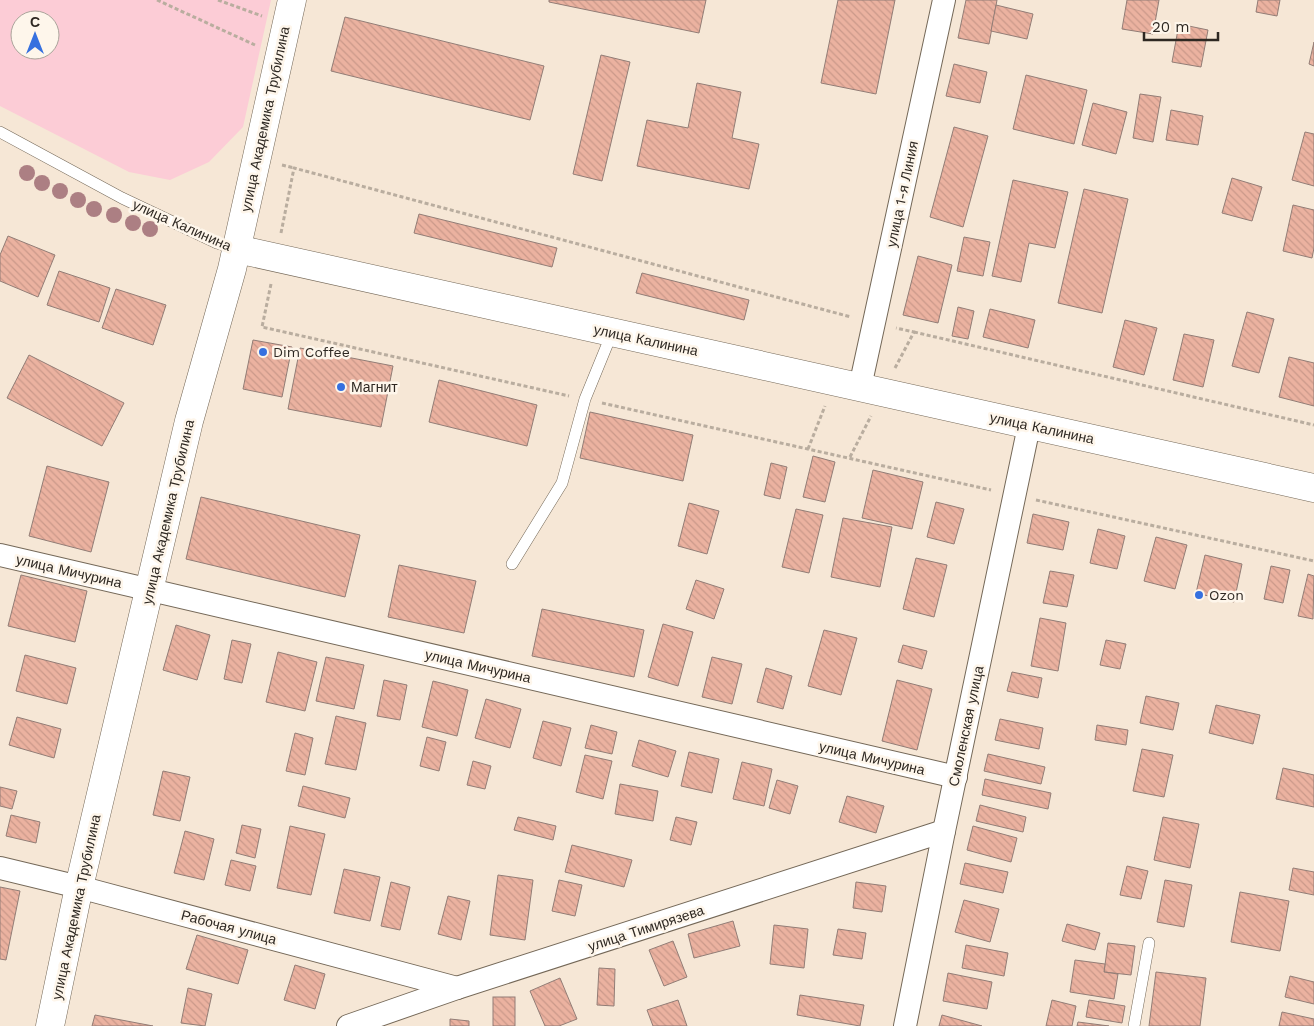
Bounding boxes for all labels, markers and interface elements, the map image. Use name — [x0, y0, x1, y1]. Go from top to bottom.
north arrow — [10, 10, 60, 60]
scale bar — [1144, 10, 1218, 42]
text: С — [30, 14, 40, 30]
text: 20 m — [1152, 18, 1190, 36]
street label: улица Академика Трубилина — [238, 25, 293, 213]
street label: улица 1-я Линия — [883, 139, 921, 249]
street label: улица Калинина — [130, 196, 234, 254]
street label: улица Калинина — [592, 321, 700, 359]
place label: Dim Coffee — [273, 344, 350, 360]
marker: Dim Coffee — [257, 346, 269, 358]
place label: Магнит — [351, 379, 398, 395]
marker: Магнит — [335, 381, 347, 393]
street label: улица Калинина — [988, 409, 1096, 447]
street label: улица Академика Трубилина — [139, 418, 197, 606]
street label: улица Мичурина — [15, 551, 124, 591]
place label: Ozon — [1209, 587, 1244, 603]
marker: Ozon — [1193, 589, 1205, 601]
street label: улица Мичурина — [424, 646, 533, 686]
street label: Смоленская улица — [945, 664, 987, 788]
street label: улица Мичурина — [818, 738, 927, 778]
street label: улица Академика Трубилина — [49, 813, 104, 1001]
street label: улица Тимирязева — [586, 902, 706, 954]
street label: Рабочая улица — [180, 907, 279, 947]

